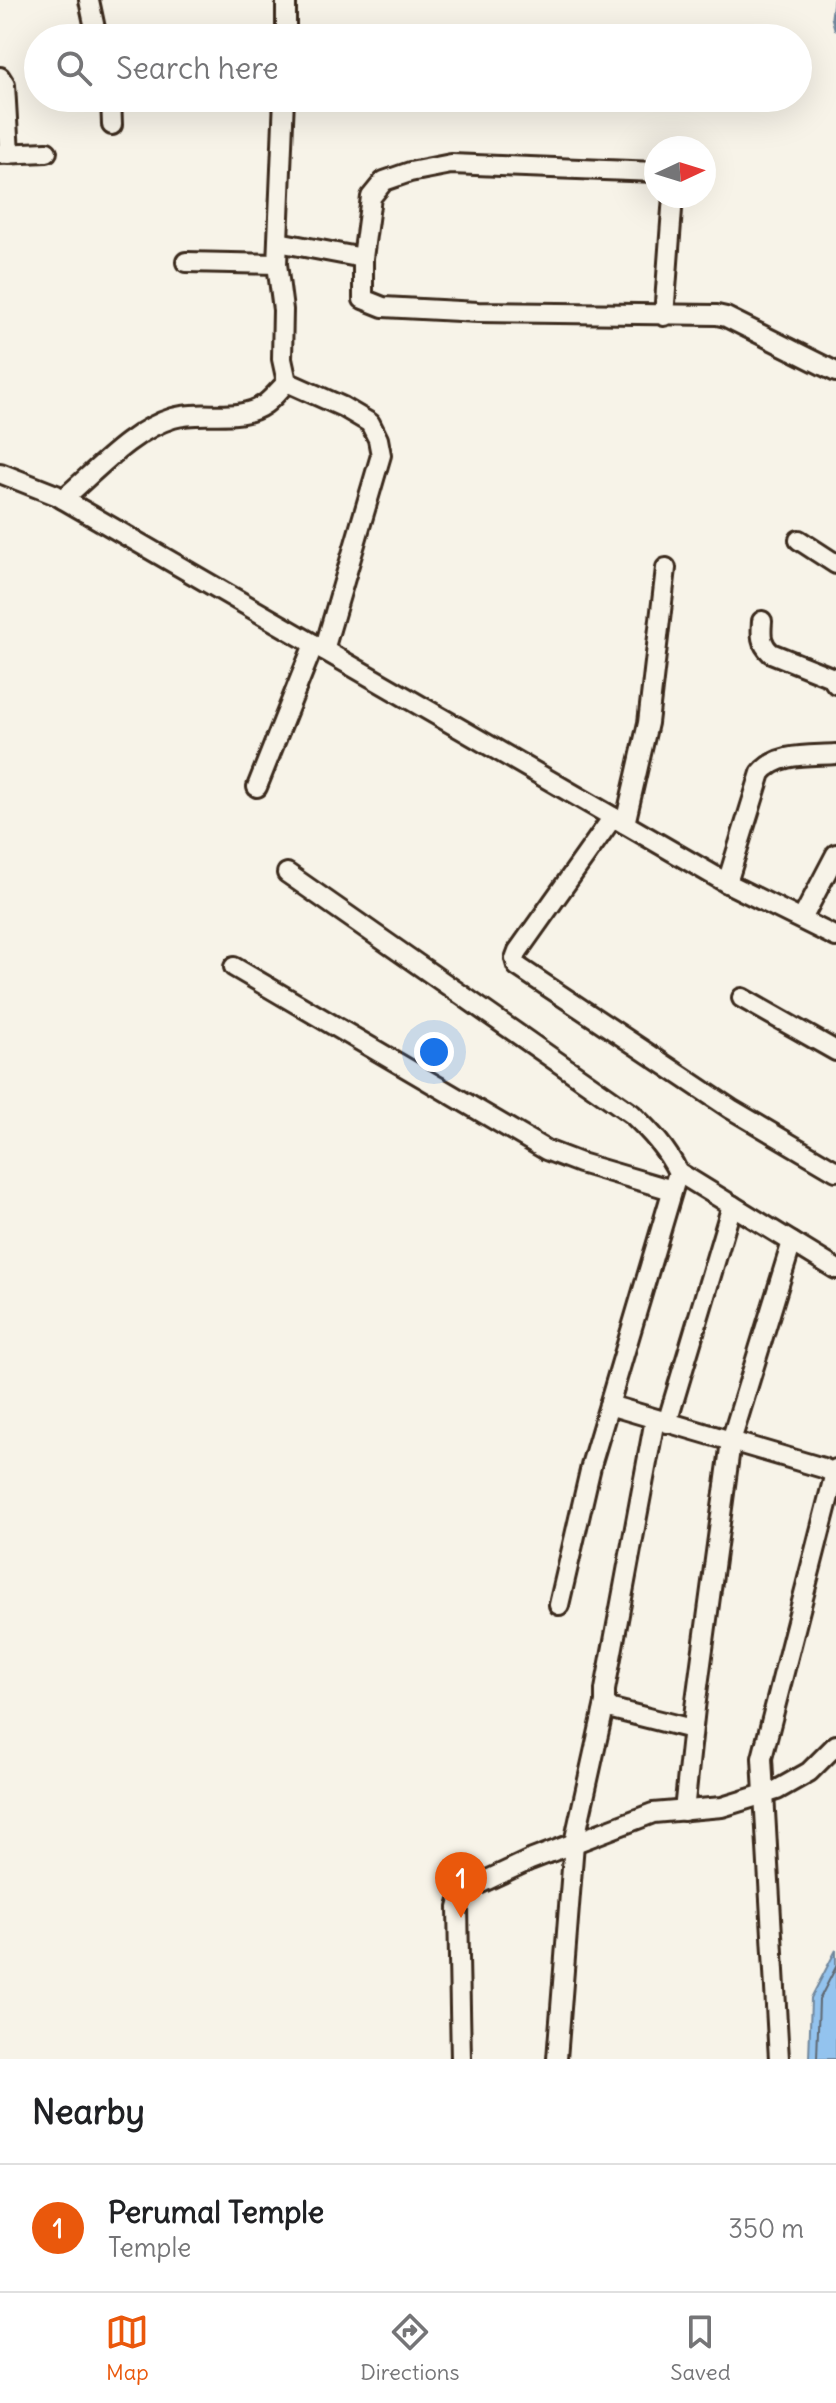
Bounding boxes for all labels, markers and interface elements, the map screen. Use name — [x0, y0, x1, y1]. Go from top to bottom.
search box — [24, 24, 812, 112]
icon: search — [52, 46, 96, 90]
text: Search here — [116, 49, 279, 87]
north arrow — [644, 136, 716, 208]
your location — [414, 1032, 454, 1072]
pin: 1 — [435, 1852, 487, 1918]
text: Nearby — [32, 2090, 145, 2133]
text: Perumal Temple — [108, 2193, 324, 2231]
text: 1 — [53, 2212, 63, 2245]
text: 350 m — [728, 2212, 804, 2245]
text: Temple — [108, 2231, 191, 2264]
tab: Map — [105, 2310, 149, 2386]
tab: Directions — [360, 2310, 460, 2386]
tab: Saved — [670, 2310, 731, 2386]

